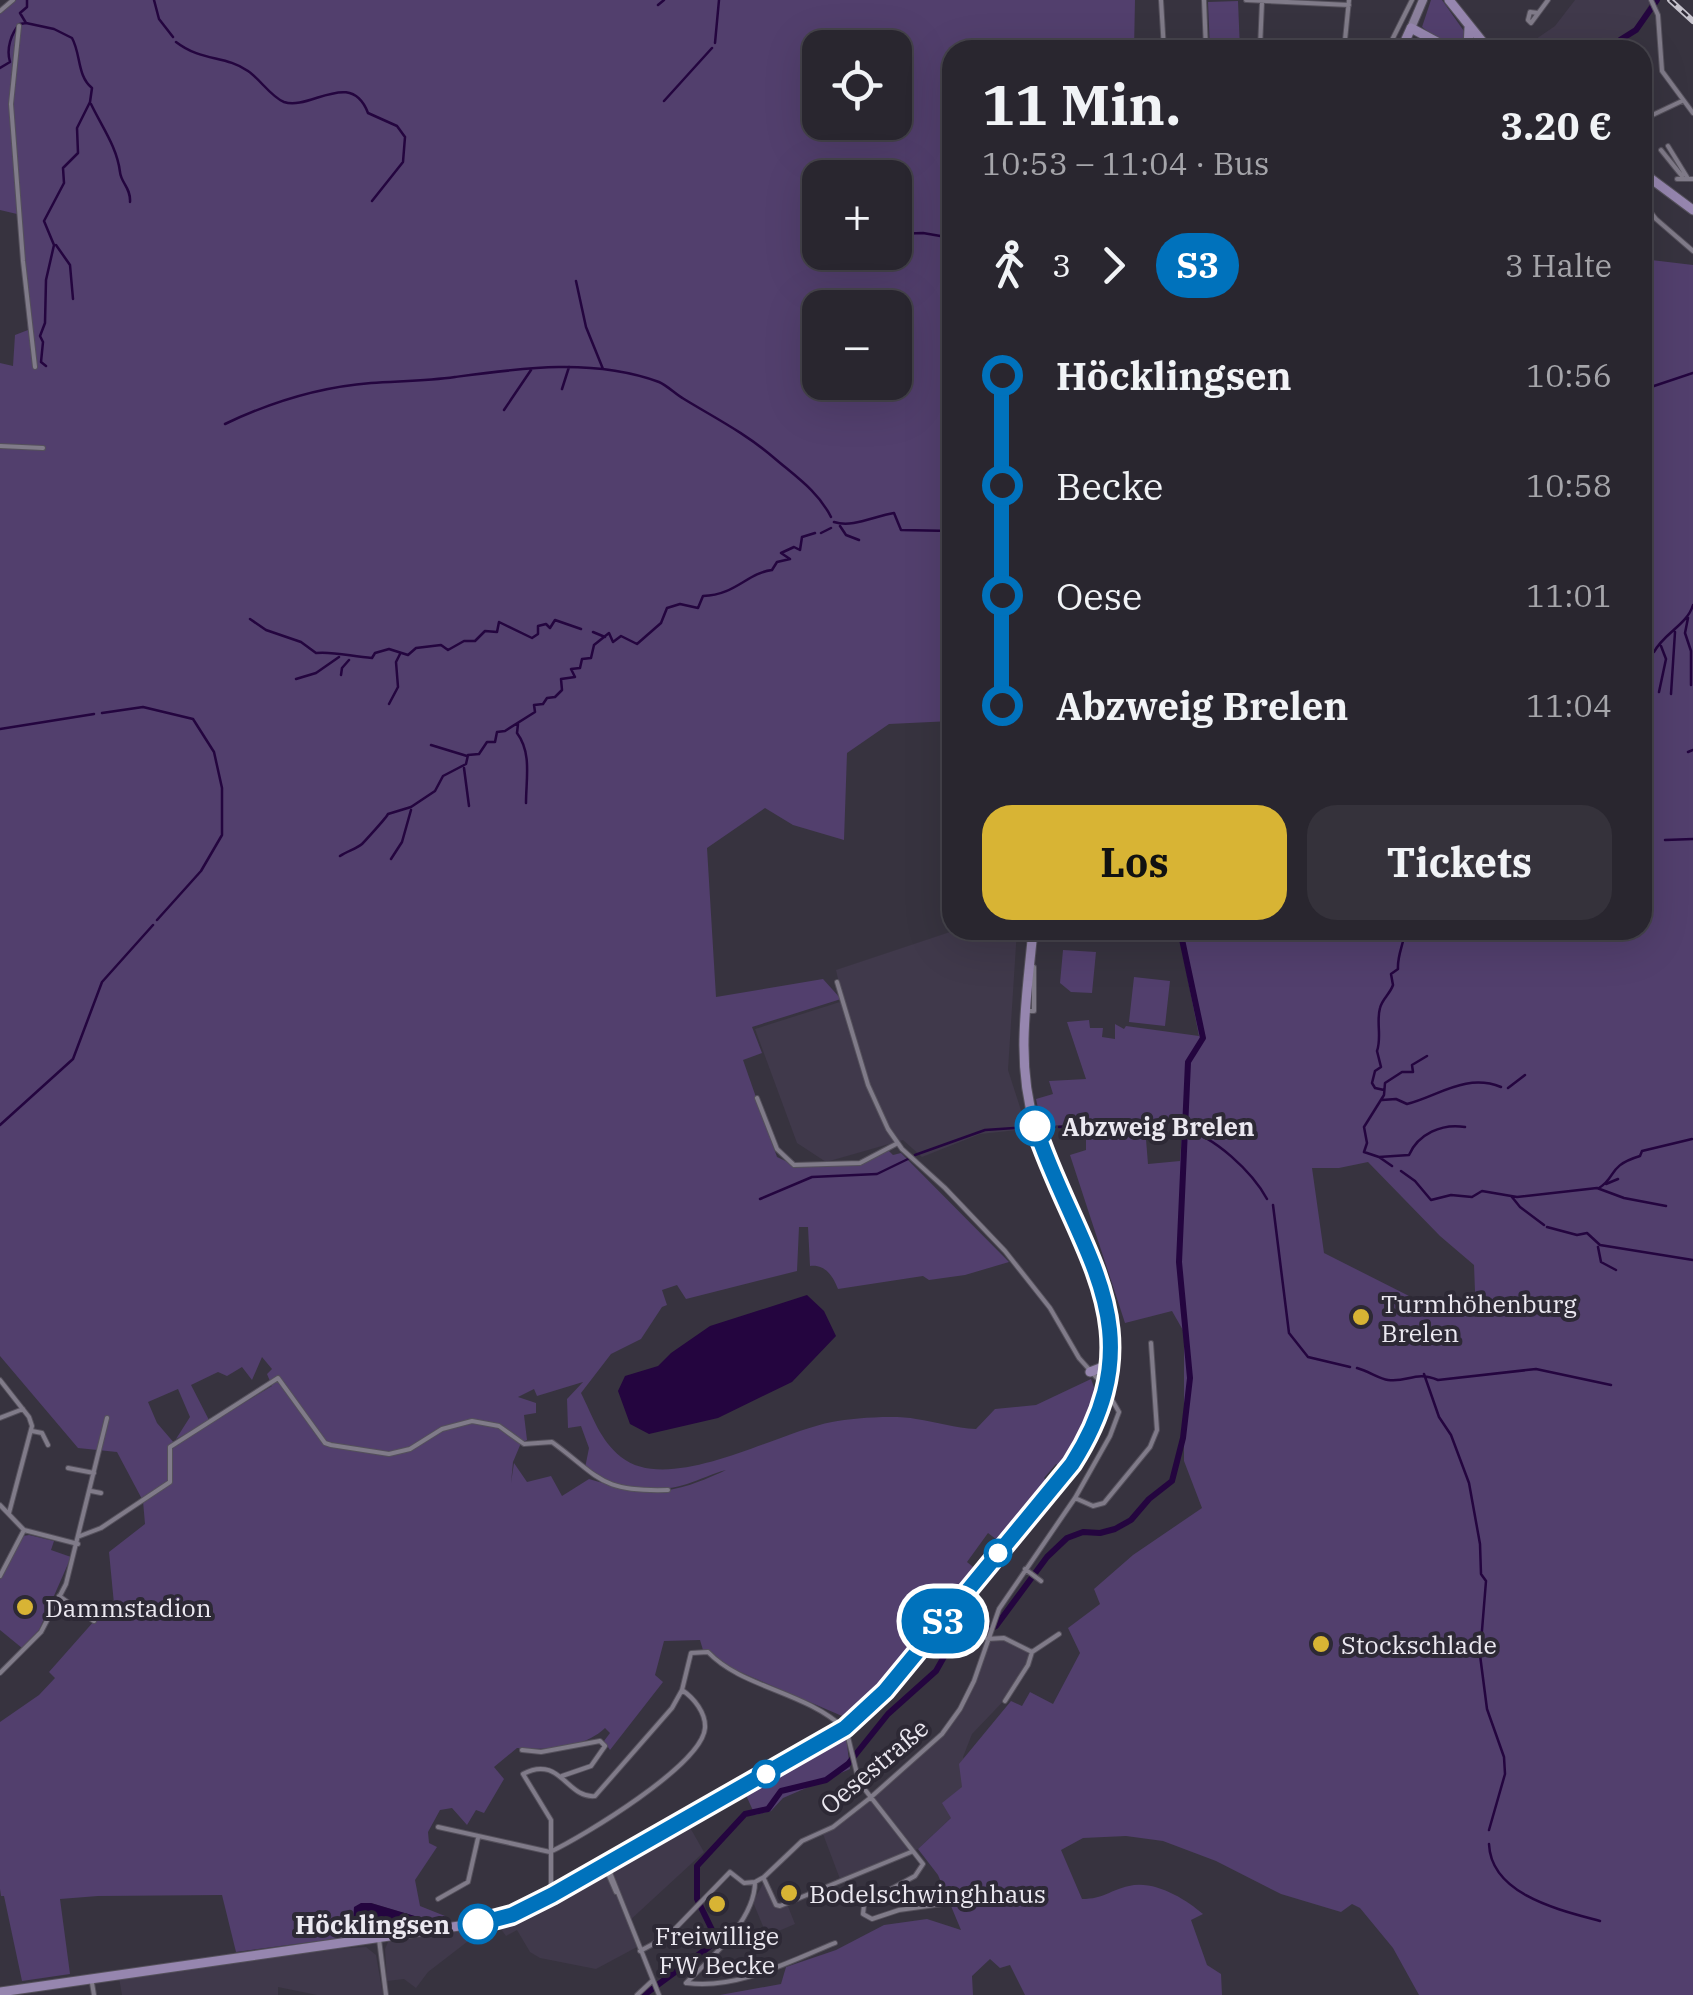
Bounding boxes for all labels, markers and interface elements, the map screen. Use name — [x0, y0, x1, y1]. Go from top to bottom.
map controls — [802, 30, 912, 400]
button: locate — [802, 30, 912, 140]
text: 11 Min. — [982, 69, 1181, 140]
text: 3.20 € — [1500, 101, 1612, 150]
text: 10:53 – 11:04 · Bus — [982, 142, 1269, 184]
button: + — [802, 160, 912, 270]
icon: walk — [982, 238, 1037, 293]
icon: forward — [1086, 238, 1141, 293]
text: S3 — [1176, 242, 1219, 288]
text: 3 — [1052, 244, 1071, 286]
text: 3 Halte — [1505, 244, 1612, 286]
button: − — [802, 290, 912, 400]
text: Höcklingsen — [1056, 351, 1292, 400]
text: 10:56 — [1526, 354, 1612, 396]
text: Becke — [1056, 461, 1163, 510]
text: 10:58 — [1526, 464, 1612, 506]
text: Oese — [1056, 571, 1143, 620]
text: 11:01 — [1526, 574, 1612, 616]
text: Abzweig Brelen — [1056, 681, 1349, 730]
text: 11:04 — [1526, 684, 1612, 726]
button: Los — [982, 805, 1287, 920]
button: Tickets — [1307, 805, 1612, 920]
marker: Abzweig Brelen — [1016, 1107, 1054, 1145]
place label: Abzweig Brelen — [1062, 1110, 1254, 1143]
place label: Turmhöhenburg Brelen — [1381, 1287, 1577, 1349]
marker: Turmhöhenburg Brelen — [1350, 1306, 1372, 1328]
unlabelled marker — [985, 1540, 1011, 1566]
line badge: S3 — [898, 1588, 988, 1654]
place label: Dammstadion — [45, 1591, 212, 1624]
marker: Dammstadion — [14, 1596, 36, 1618]
text: S3 — [921, 1598, 965, 1644]
place label: Stockschlade — [1341, 1628, 1497, 1661]
marker: Stockschlade — [1310, 1633, 1332, 1655]
street label: Oesestraße — [813, 1711, 935, 1821]
unlabelled marker — [753, 1761, 779, 1787]
place label: Bodelschwinghhaus — [809, 1877, 1046, 1910]
marker: Bodelschwinghhaus — [778, 1882, 800, 1904]
marker: Freiwillige FW Becke — [706, 1893, 728, 1915]
marker: Höcklingsen — [459, 1905, 497, 1943]
place label: Höcklingsen — [295, 1908, 450, 1941]
place label: Freiwillige FW Becke — [655, 1919, 779, 1981]

